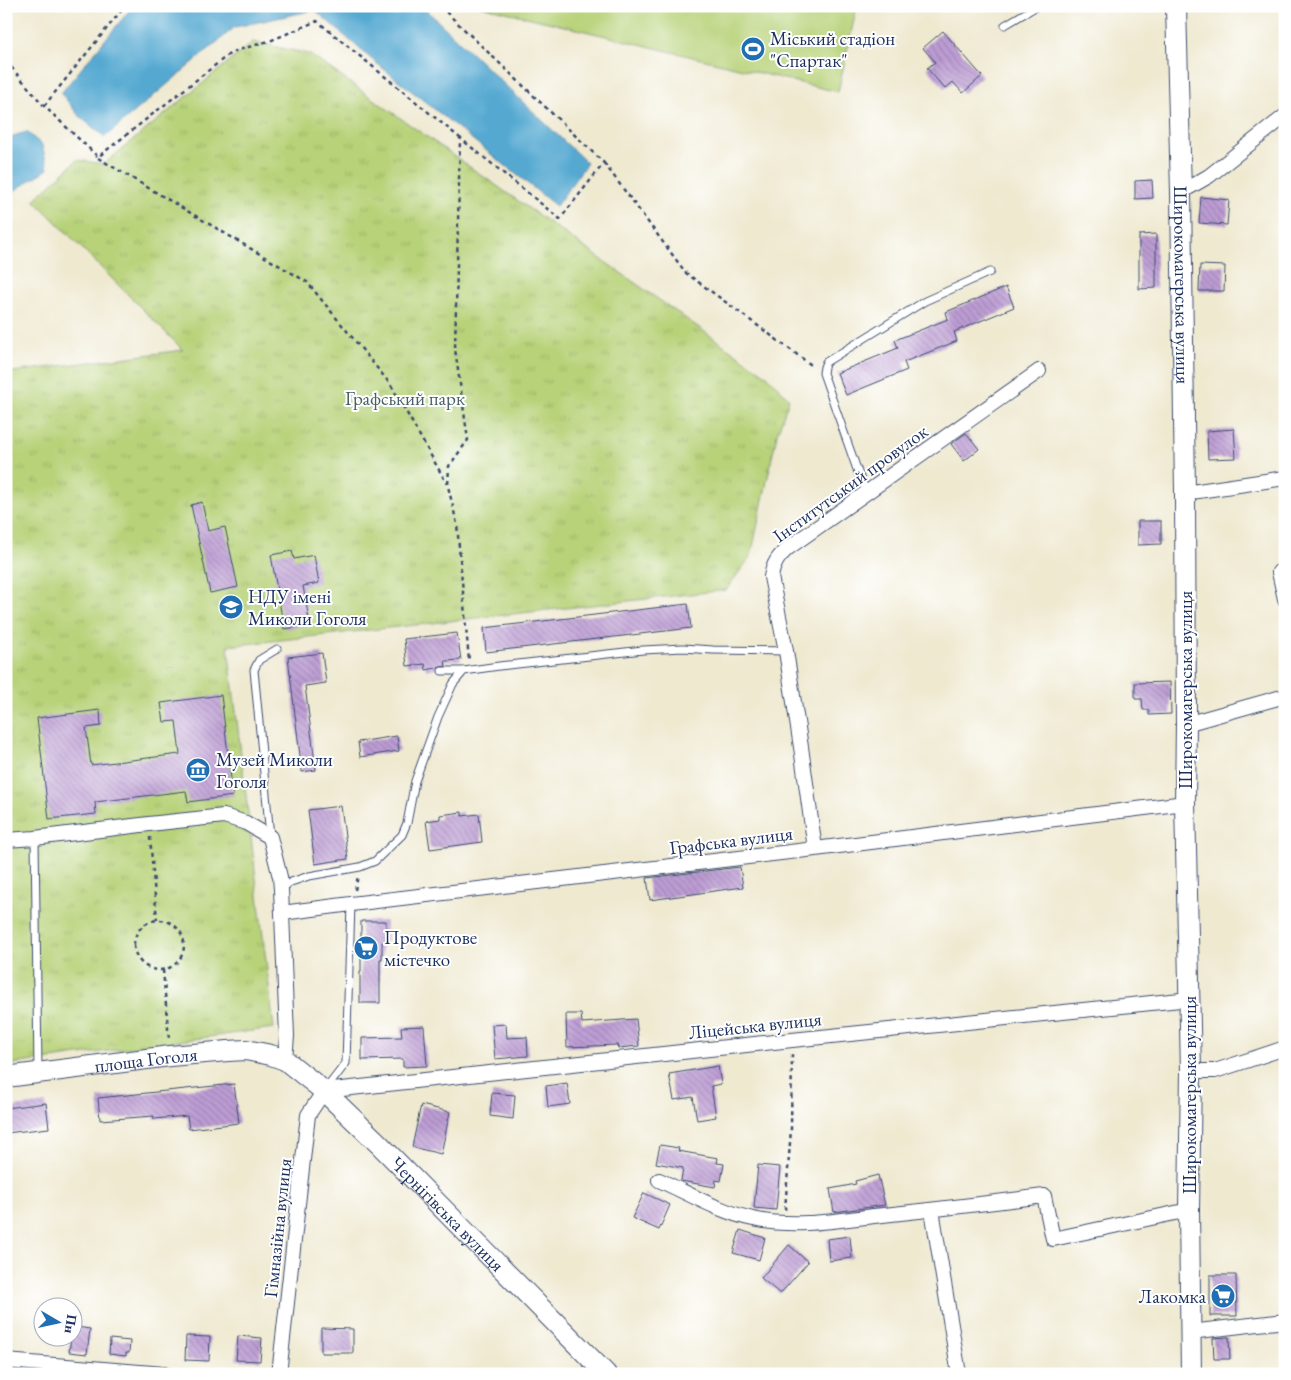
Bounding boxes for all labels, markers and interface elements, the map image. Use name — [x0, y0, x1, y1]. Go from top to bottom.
place label: Міський стадіон "Спартак" — [770, 26, 895, 73]
sports icon: Міський стадіон "Спартак" — [740, 36, 766, 62]
street label: Широкомагерська вулиця — [1168, 185, 1196, 385]
park label: Графський парк — [345, 386, 465, 411]
street label: Інститутський провулок — [768, 419, 933, 548]
place label: НДУ імені Миколи Гоголя — [248, 584, 367, 631]
street label: Широкомагерська вулиця — [1173, 590, 1198, 789]
school or university icon: НДУ імені Миколи Гоголя — [218, 594, 244, 620]
place label: Музей Миколи Гоголя — [216, 747, 333, 794]
museum icon: Музей Миколи Гоголя — [185, 757, 211, 783]
street label: Графська вулиця — [668, 820, 795, 860]
place label: Продуктове містечко — [384, 925, 477, 972]
supermarket icon: Продуктове містечко — [353, 935, 379, 961]
street label: Широкомагерська вулиця — [1177, 995, 1202, 1194]
street label: Ліцейська вулиця — [687, 1006, 823, 1045]
street label: площа Гоголя — [93, 1042, 199, 1079]
street label: Чернігівська вулиця — [385, 1151, 510, 1277]
street label: Гімназійна вулиця — [258, 1157, 297, 1299]
supermarket icon: Лакомка — [1210, 1283, 1236, 1309]
place label: Лакомка — [1139, 1284, 1206, 1309]
north arrow — [32, 1298, 82, 1348]
text: Пн — [60, 1313, 81, 1335]

